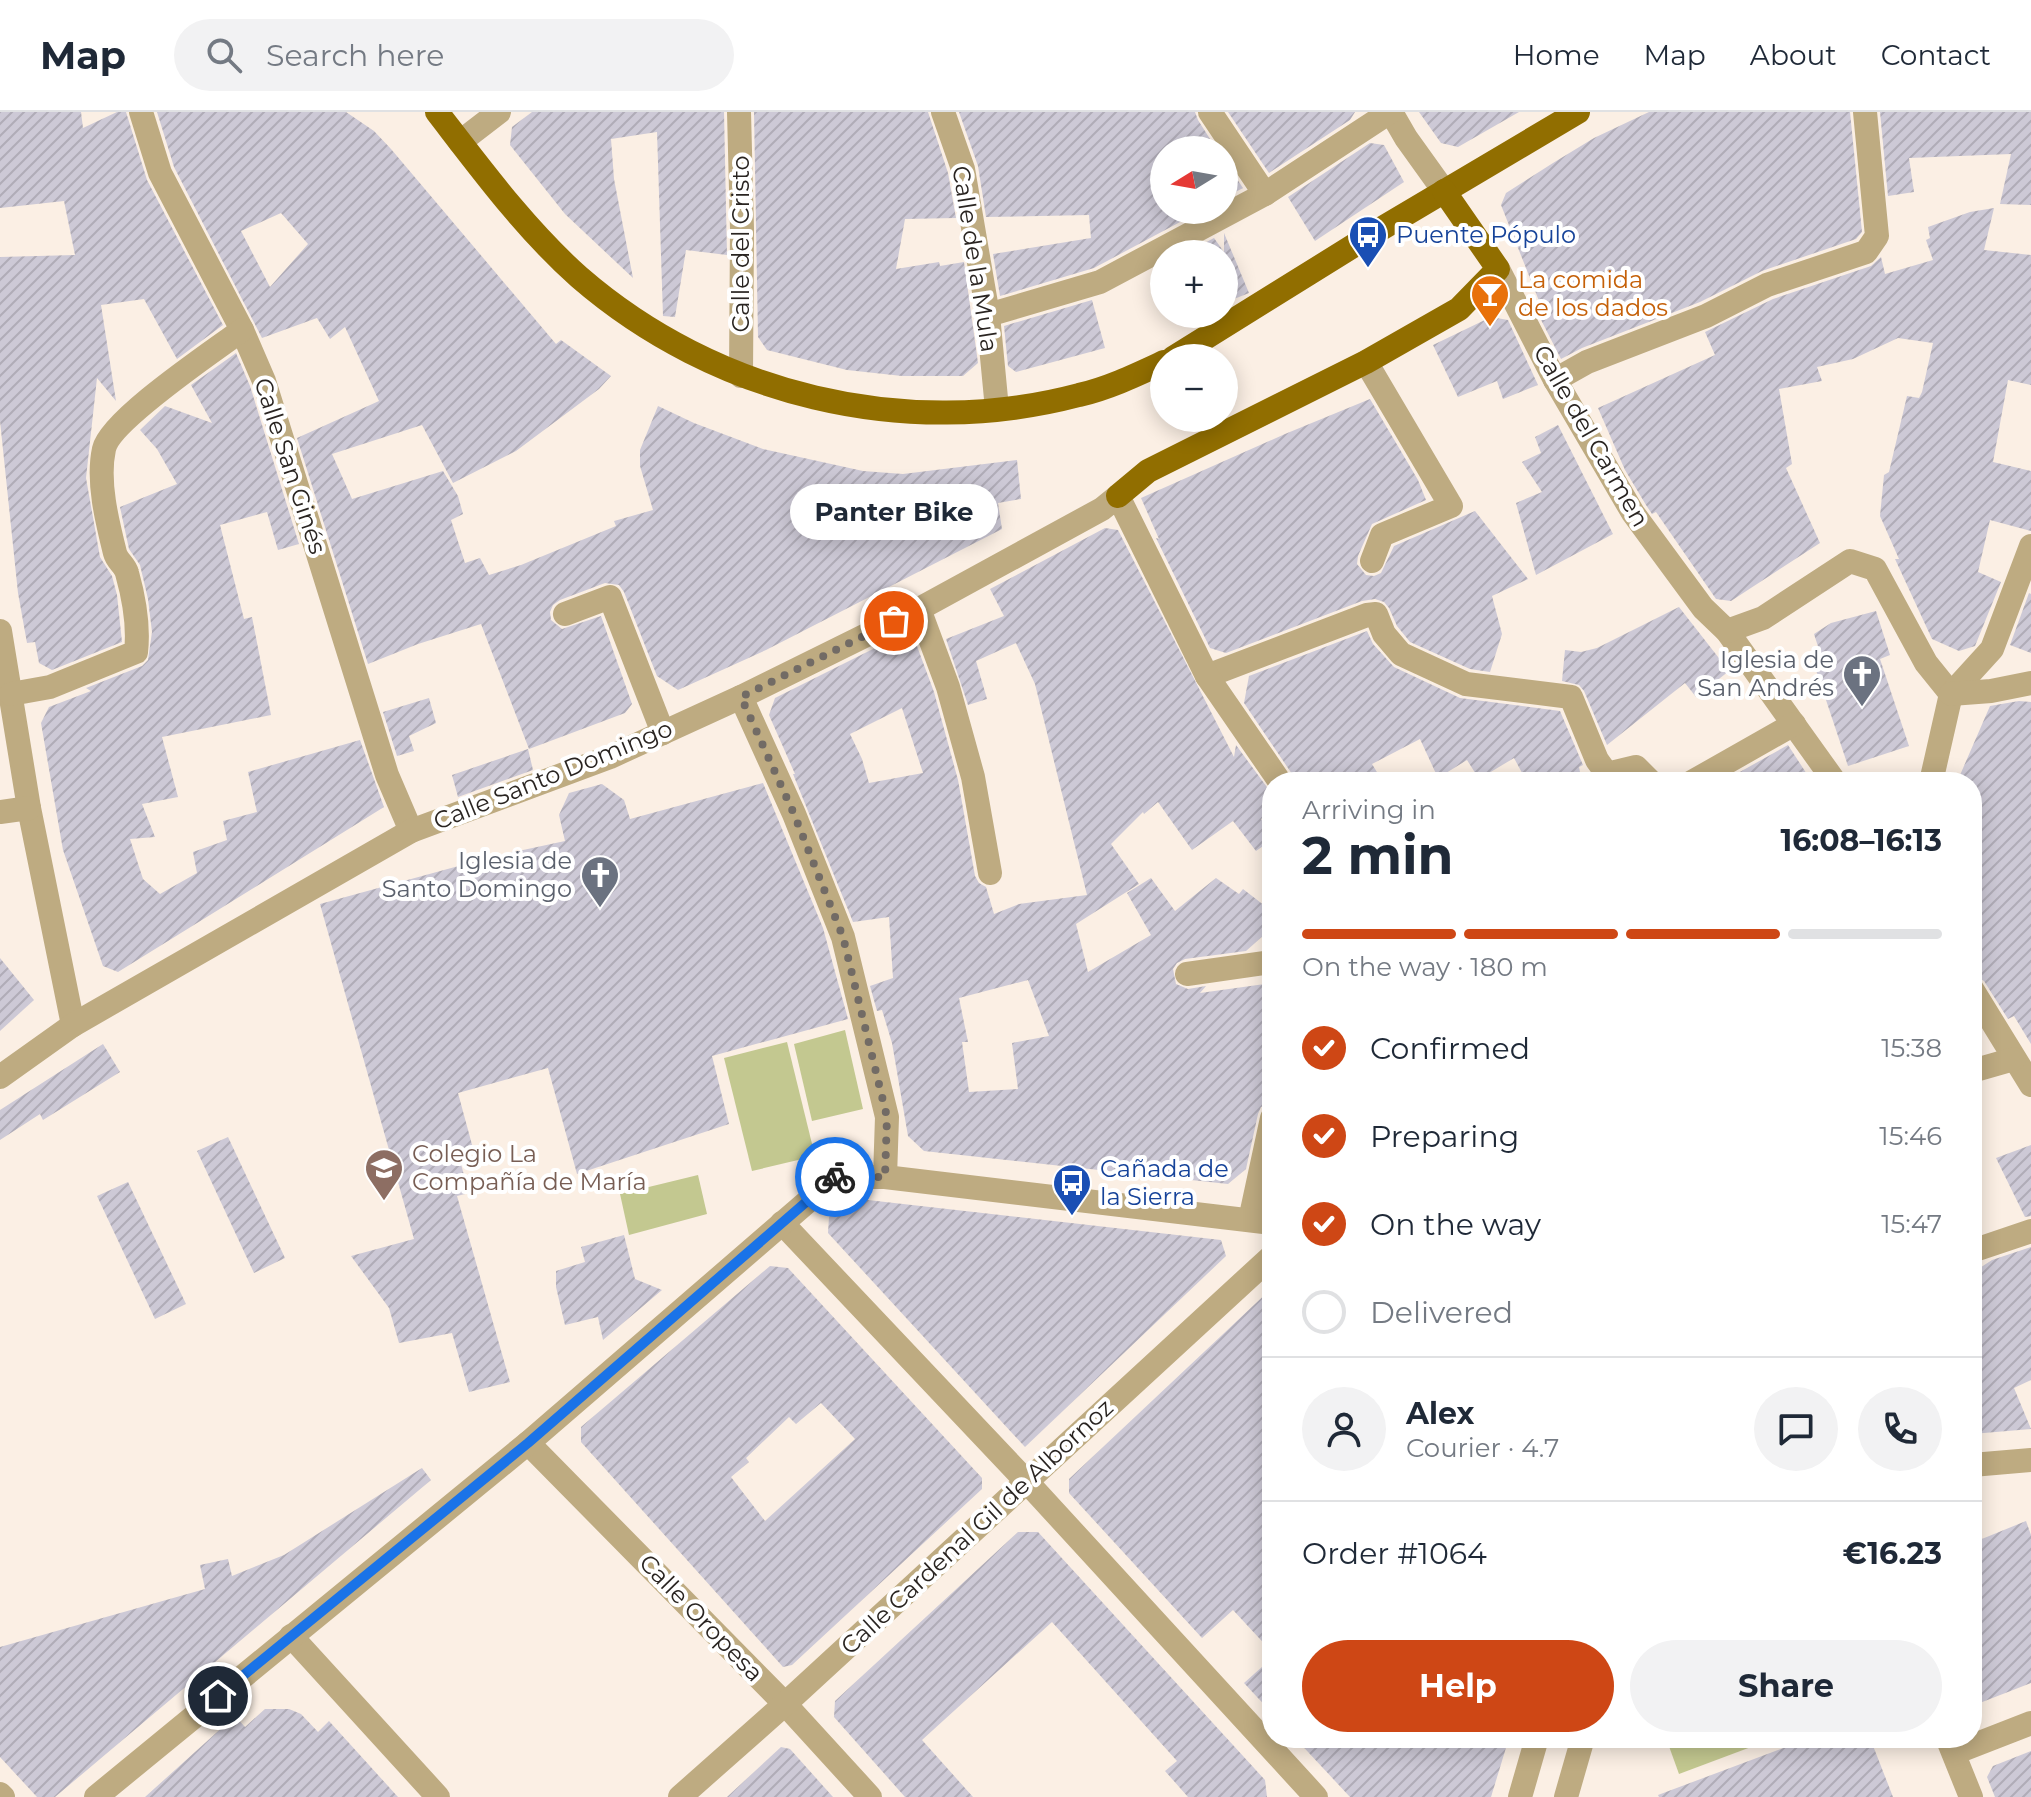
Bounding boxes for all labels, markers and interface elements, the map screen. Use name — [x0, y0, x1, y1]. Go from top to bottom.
search box — [174, 19, 734, 91]
text: Map — [40, 32, 126, 79]
icon: search — [202, 33, 246, 77]
text: Search here — [266, 37, 444, 74]
text: Home — [1513, 38, 1600, 72]
text: Map — [1644, 38, 1706, 72]
text: About — [1750, 38, 1837, 72]
text: Contact — [1881, 38, 1991, 72]
north arrow — [1150, 136, 1238, 224]
map controls — [1150, 136, 1238, 432]
street label: Calle del Cristo — [726, 155, 755, 333]
street label: Calle de la Mula — [946, 164, 1005, 354]
bus stop icon: Puente Pópulo — [1347, 214, 1389, 269]
place label: Puente Pópulo — [1396, 220, 1576, 249]
button: + — [1150, 240, 1238, 328]
place label: La comida de los dados — [1518, 265, 1668, 322]
bar icon: La comida de los dados — [1469, 273, 1511, 328]
street label: Calle del Carmen — [1528, 340, 1655, 532]
button: − — [1150, 344, 1238, 432]
street label: Calle San Ginés — [248, 374, 333, 558]
callout: Panter Bike — [790, 485, 998, 541]
text: Panter Bike — [814, 496, 974, 528]
pin — [860, 587, 928, 655]
icon: bag — [872, 599, 916, 643]
place label: Iglesia de San Andrés — [1697, 645, 1834, 702]
church icon: Iglesia de San Andrés — [1841, 653, 1883, 708]
street label: Calle Santo Domingo — [429, 713, 676, 836]
text: Arriving in — [1302, 794, 1436, 826]
text: 16:08–16:13 — [1780, 822, 1942, 859]
text: 2 min — [1302, 824, 1454, 887]
place label: Iglesia de Santo Domingo — [382, 846, 572, 903]
church icon: Iglesia de Santo Domingo — [579, 854, 621, 909]
text: On the way · 180 m — [1302, 951, 1548, 983]
icon: check — [1302, 1026, 1346, 1070]
text: Confirmed — [1370, 1030, 1530, 1067]
text: 15:38 — [1881, 1032, 1942, 1064]
icon: check — [1302, 1114, 1346, 1158]
text: Preparing — [1370, 1118, 1519, 1155]
text: 15:46 — [1879, 1120, 1942, 1152]
courier — [795, 1137, 875, 1217]
place label: Colegio La Compañía de María — [412, 1139, 647, 1196]
school or university icon: Colegio La Compañía de María — [363, 1147, 405, 1202]
place label: Cañada de la Sierra — [1100, 1154, 1229, 1211]
icon: bike — [813, 1155, 857, 1199]
bus stop icon: Cañada de la Sierra — [1051, 1162, 1093, 1217]
icon: check — [1302, 1202, 1346, 1246]
text: On the way — [1370, 1206, 1541, 1243]
text: 15:47 — [1881, 1208, 1942, 1240]
text: Delivered — [1370, 1294, 1513, 1331]
button: person — [1302, 1387, 1386, 1471]
button: chat — [1754, 1387, 1838, 1471]
button: phone — [1858, 1387, 1942, 1471]
street label: Calle Cardenal Gil de Albornoz — [835, 1393, 1119, 1660]
text: Alex — [1406, 1395, 1474, 1432]
text: Courier · 4.7 — [1406, 1432, 1559, 1464]
text: Order #1064 — [1302, 1535, 1487, 1572]
text: €16.23 — [1843, 1535, 1942, 1572]
street label: Calle Oropesa — [633, 1548, 769, 1687]
button: Help — [1302, 1640, 1614, 1732]
button: Share — [1630, 1640, 1942, 1732]
pin — [184, 1662, 252, 1730]
icon: home — [196, 1674, 240, 1718]

